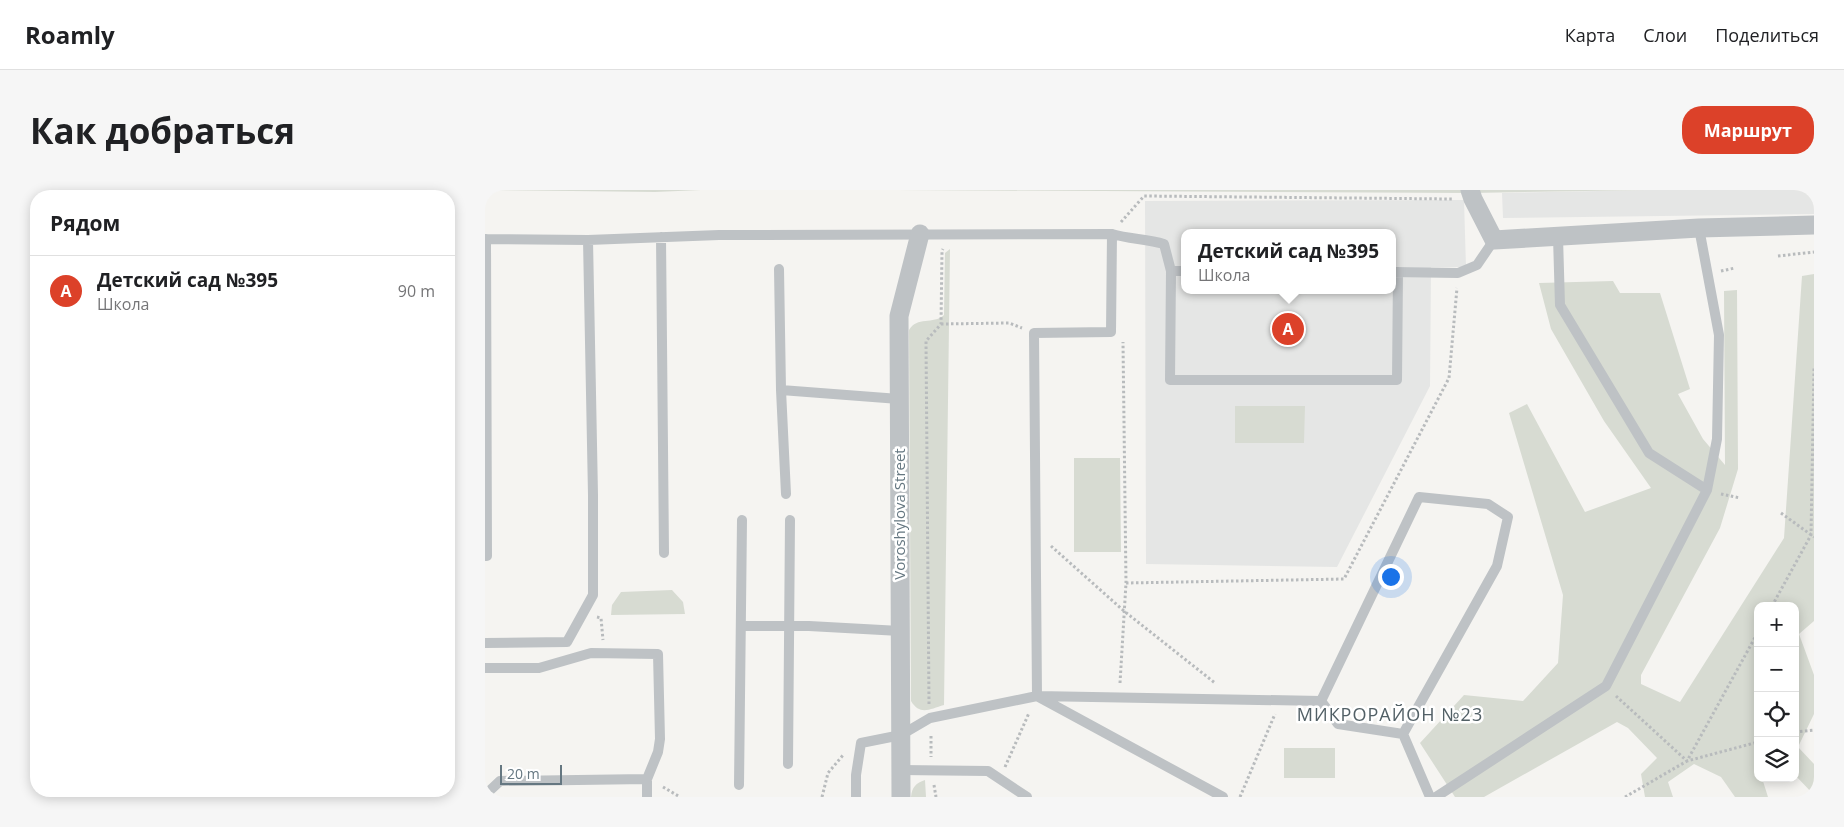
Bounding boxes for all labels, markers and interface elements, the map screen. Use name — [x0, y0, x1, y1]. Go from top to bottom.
text: Roamly — [25, 18, 115, 51]
text: Карта — [1565, 23, 1615, 47]
text: Слои — [1643, 23, 1687, 47]
text: Поделиться — [1715, 23, 1819, 47]
button: Маршрут — [1682, 106, 1814, 154]
text: Как добраться — [30, 107, 295, 154]
text: Рядом — [50, 209, 120, 237]
popup — [1181, 229, 1396, 294]
text: Детский сад №395 — [1198, 238, 1379, 264]
text: Школа — [1198, 264, 1250, 286]
text: Детский сад №395 — [97, 267, 278, 293]
text: A — [60, 280, 72, 302]
text: 90 m — [398, 280, 435, 302]
text: Школа — [97, 293, 149, 315]
pin: A — [1272, 310, 1304, 348]
street label: Voroshylova Street — [889, 448, 909, 580]
your location — [1378, 564, 1404, 590]
map controls — [1754, 602, 1799, 782]
button: + — [1754, 602, 1799, 647]
button: − — [1754, 647, 1799, 692]
button: locate — [1754, 692, 1799, 737]
district label: МИКРОРАЙОН №23 — [1297, 702, 1483, 726]
button: layers — [1754, 737, 1799, 782]
scale bar — [500, 762, 563, 785]
text: 20 m — [507, 764, 540, 783]

